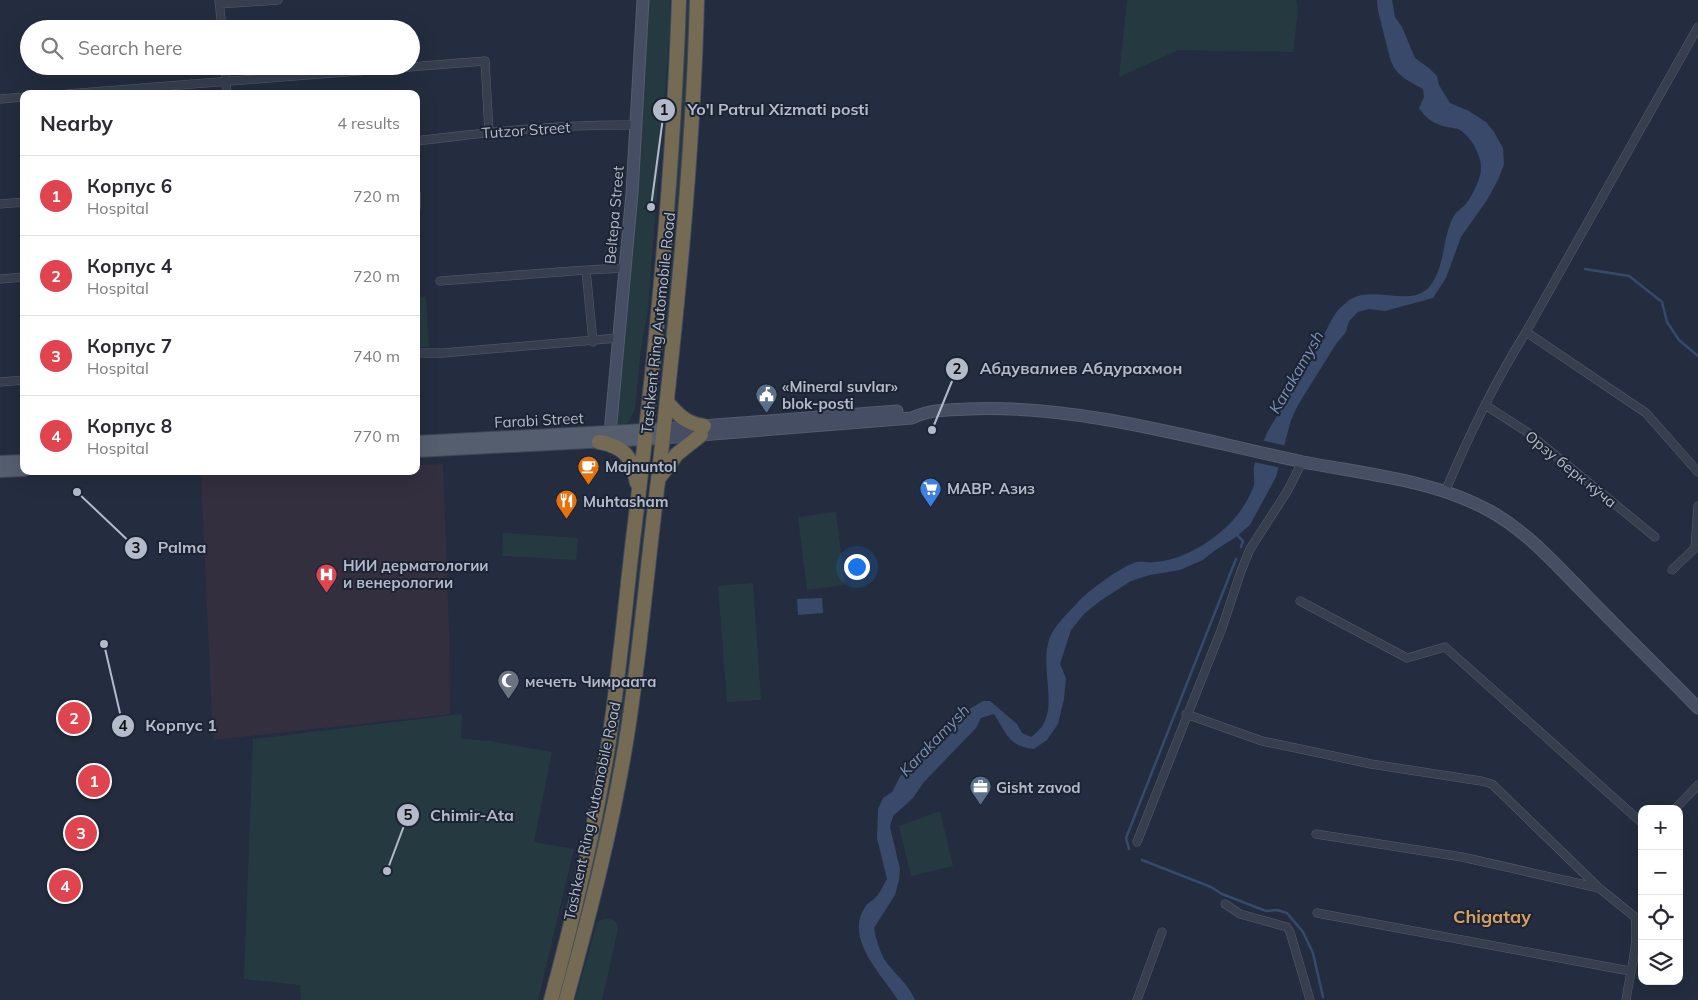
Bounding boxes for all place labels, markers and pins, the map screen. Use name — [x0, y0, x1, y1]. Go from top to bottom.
callout: Yo'l Patrul Xizmati posti — [652, 94, 878, 125]
callout: Абдувалиев Абдурахмон — [945, 353, 1192, 384]
place label: «Mineral suvlar» blok-posti — [782, 377, 899, 413]
public building icon: «Mineral suvlar» blok-posti — [754, 383, 778, 414]
cafe icon: Majnuntol — [577, 454, 601, 485]
place label: Majnuntol — [605, 457, 677, 476]
supermarket icon: МАВР. Азиз — [919, 476, 943, 507]
place label: МАВР. Азиз — [947, 479, 1035, 498]
restaurant icon: Muhtasham — [555, 489, 579, 520]
place label: Muhtasham — [583, 492, 668, 511]
callout: Palma — [123, 532, 217, 563]
place label: НИИ дерматологии и венерологии — [343, 556, 489, 592]
hospital icon: НИИ дерматологии и венерологии — [315, 562, 339, 593]
mosque icon: мечеть Чимраата — [497, 669, 521, 700]
place label: мечеть Чимраата — [525, 672, 657, 691]
pin: 2 — [58, 699, 90, 737]
callout: Корпус 1 — [110, 710, 227, 741]
pin: 1 — [78, 762, 110, 800]
office icon: Gisht zavod — [968, 775, 992, 806]
place label: Gisht zavod — [996, 778, 1081, 797]
callout: Chimir-Ata — [395, 800, 524, 831]
pin: 3 — [65, 814, 97, 852]
pin: 4 — [49, 867, 81, 905]

